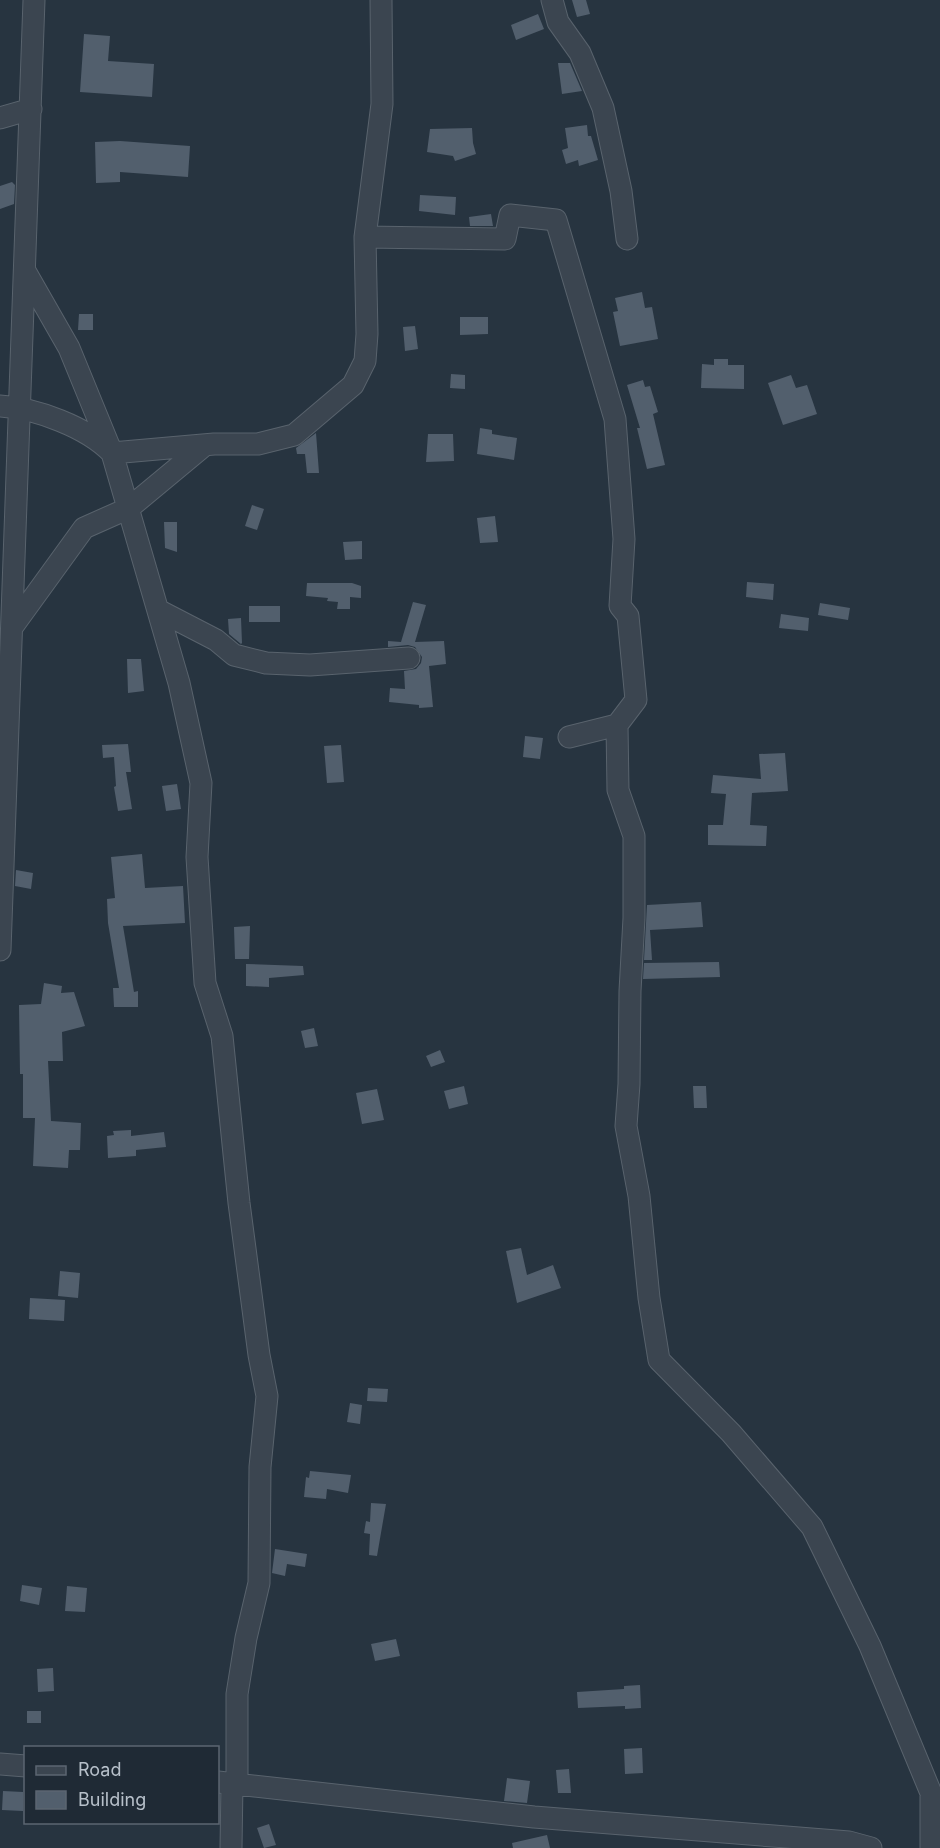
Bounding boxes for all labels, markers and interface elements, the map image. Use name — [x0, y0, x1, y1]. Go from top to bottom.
legend — [24, 1746, 219, 1824]
text: Road — [78, 1759, 121, 1780]
text: Building — [78, 1789, 146, 1810]

